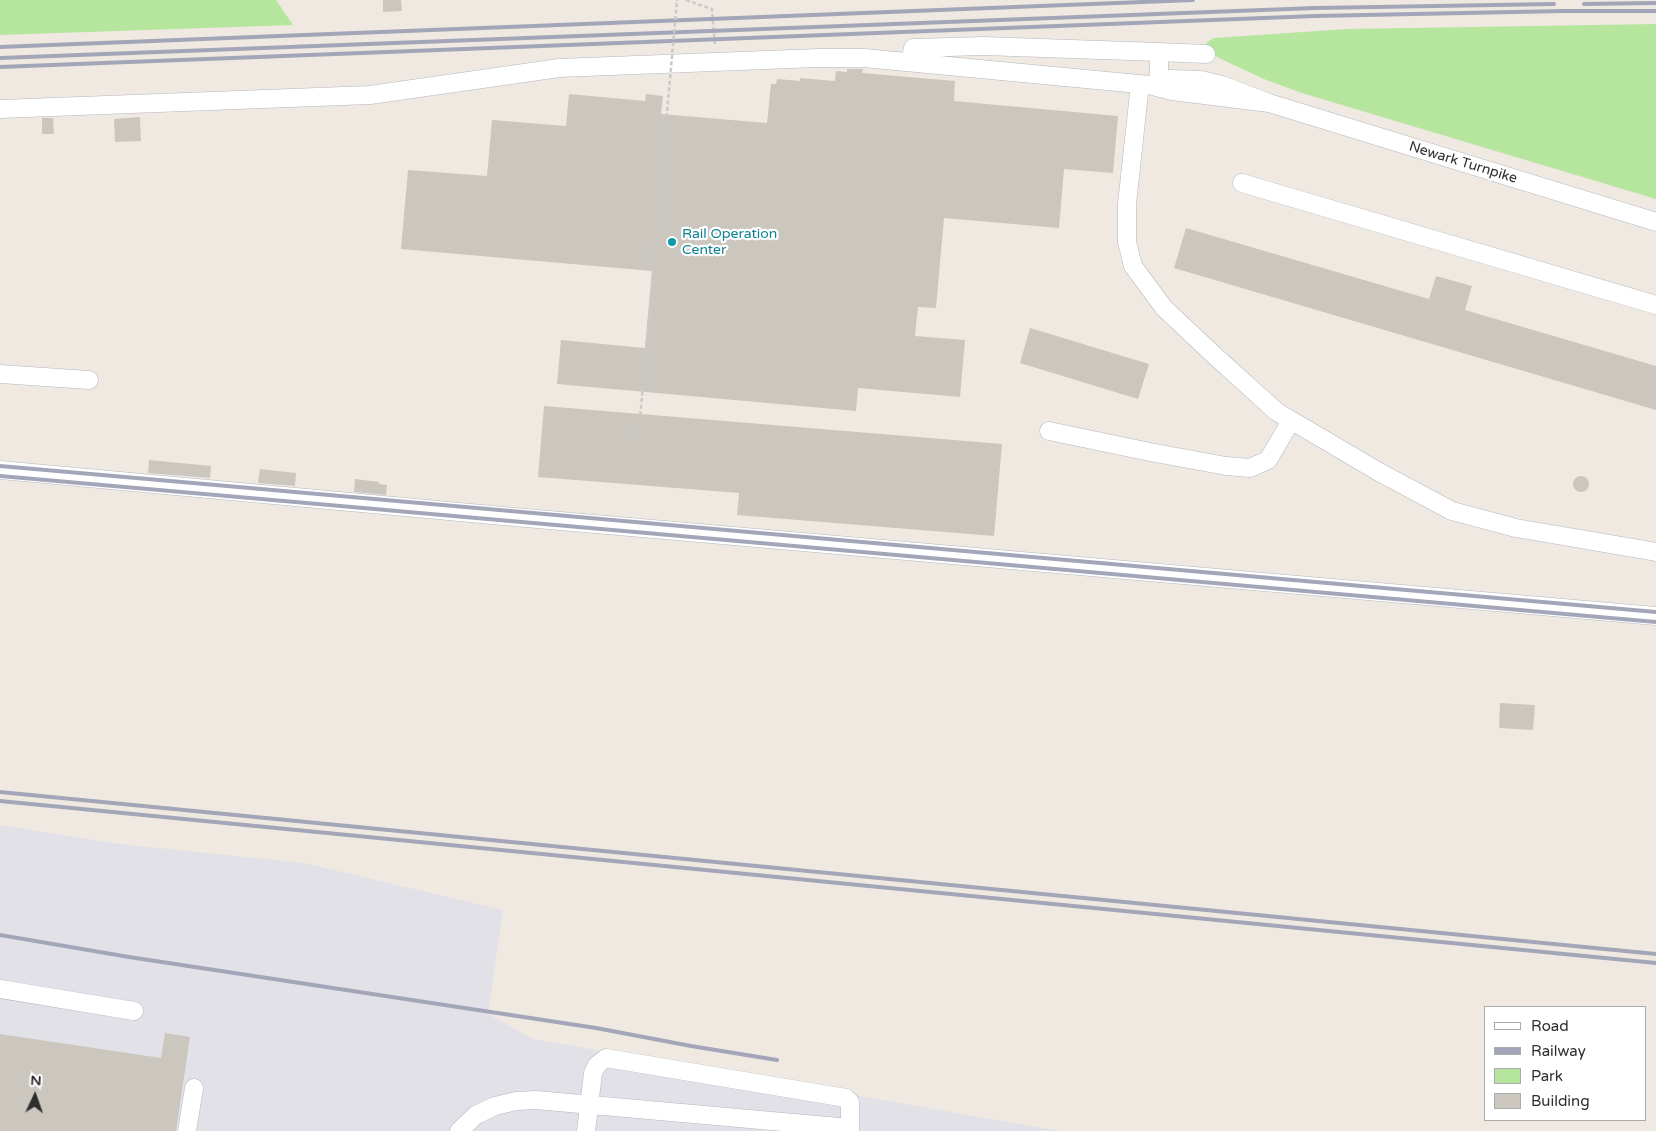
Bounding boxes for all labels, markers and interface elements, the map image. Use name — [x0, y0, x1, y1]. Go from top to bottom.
street label: Newark Turnpike — [1407, 139, 1519, 187]
place label: Rail Operation Center — [682, 226, 777, 258]
marker: Rail Operation Center — [666, 236, 678, 248]
legend — [1484, 1006, 1646, 1121]
text: Road — [1531, 1017, 1569, 1035]
text: Railway — [1531, 1042, 1586, 1060]
text: Park — [1531, 1067, 1563, 1085]
north arrow — [10, 1071, 60, 1121]
text: N — [30, 1072, 42, 1089]
text: Building — [1531, 1092, 1590, 1110]

